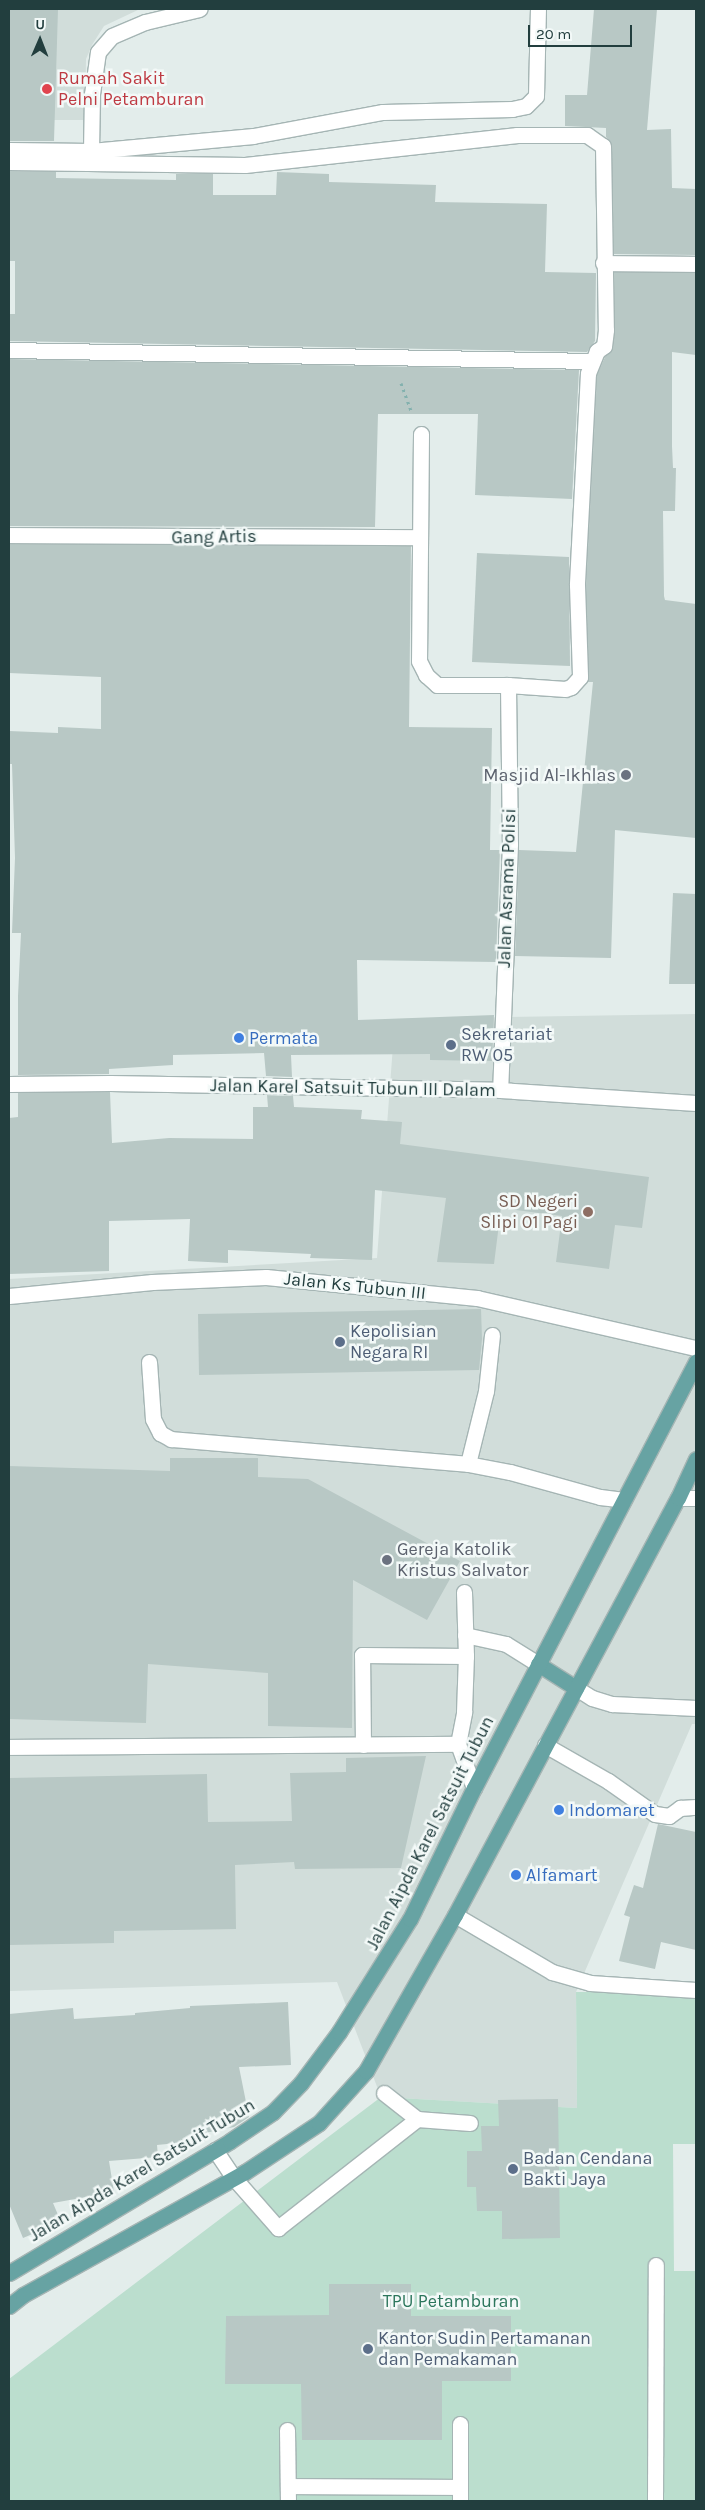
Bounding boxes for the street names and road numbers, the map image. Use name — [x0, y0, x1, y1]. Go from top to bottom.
street label: Gang Artis — [171, 525, 257, 549]
street label: Jalan Asrama Polisi — [493, 808, 521, 968]
street label: Jalan Karel Satsuit Tubun III Dalam — [210, 1075, 496, 1101]
street label: Jalan Ks Tubun III — [283, 1268, 427, 1304]
street label: Jalan Aipda Karel Satsuit Tubun — [361, 1712, 499, 1954]
street label: Jalan Aipda Karel Satsuit Tubun — [25, 2094, 259, 2246]

